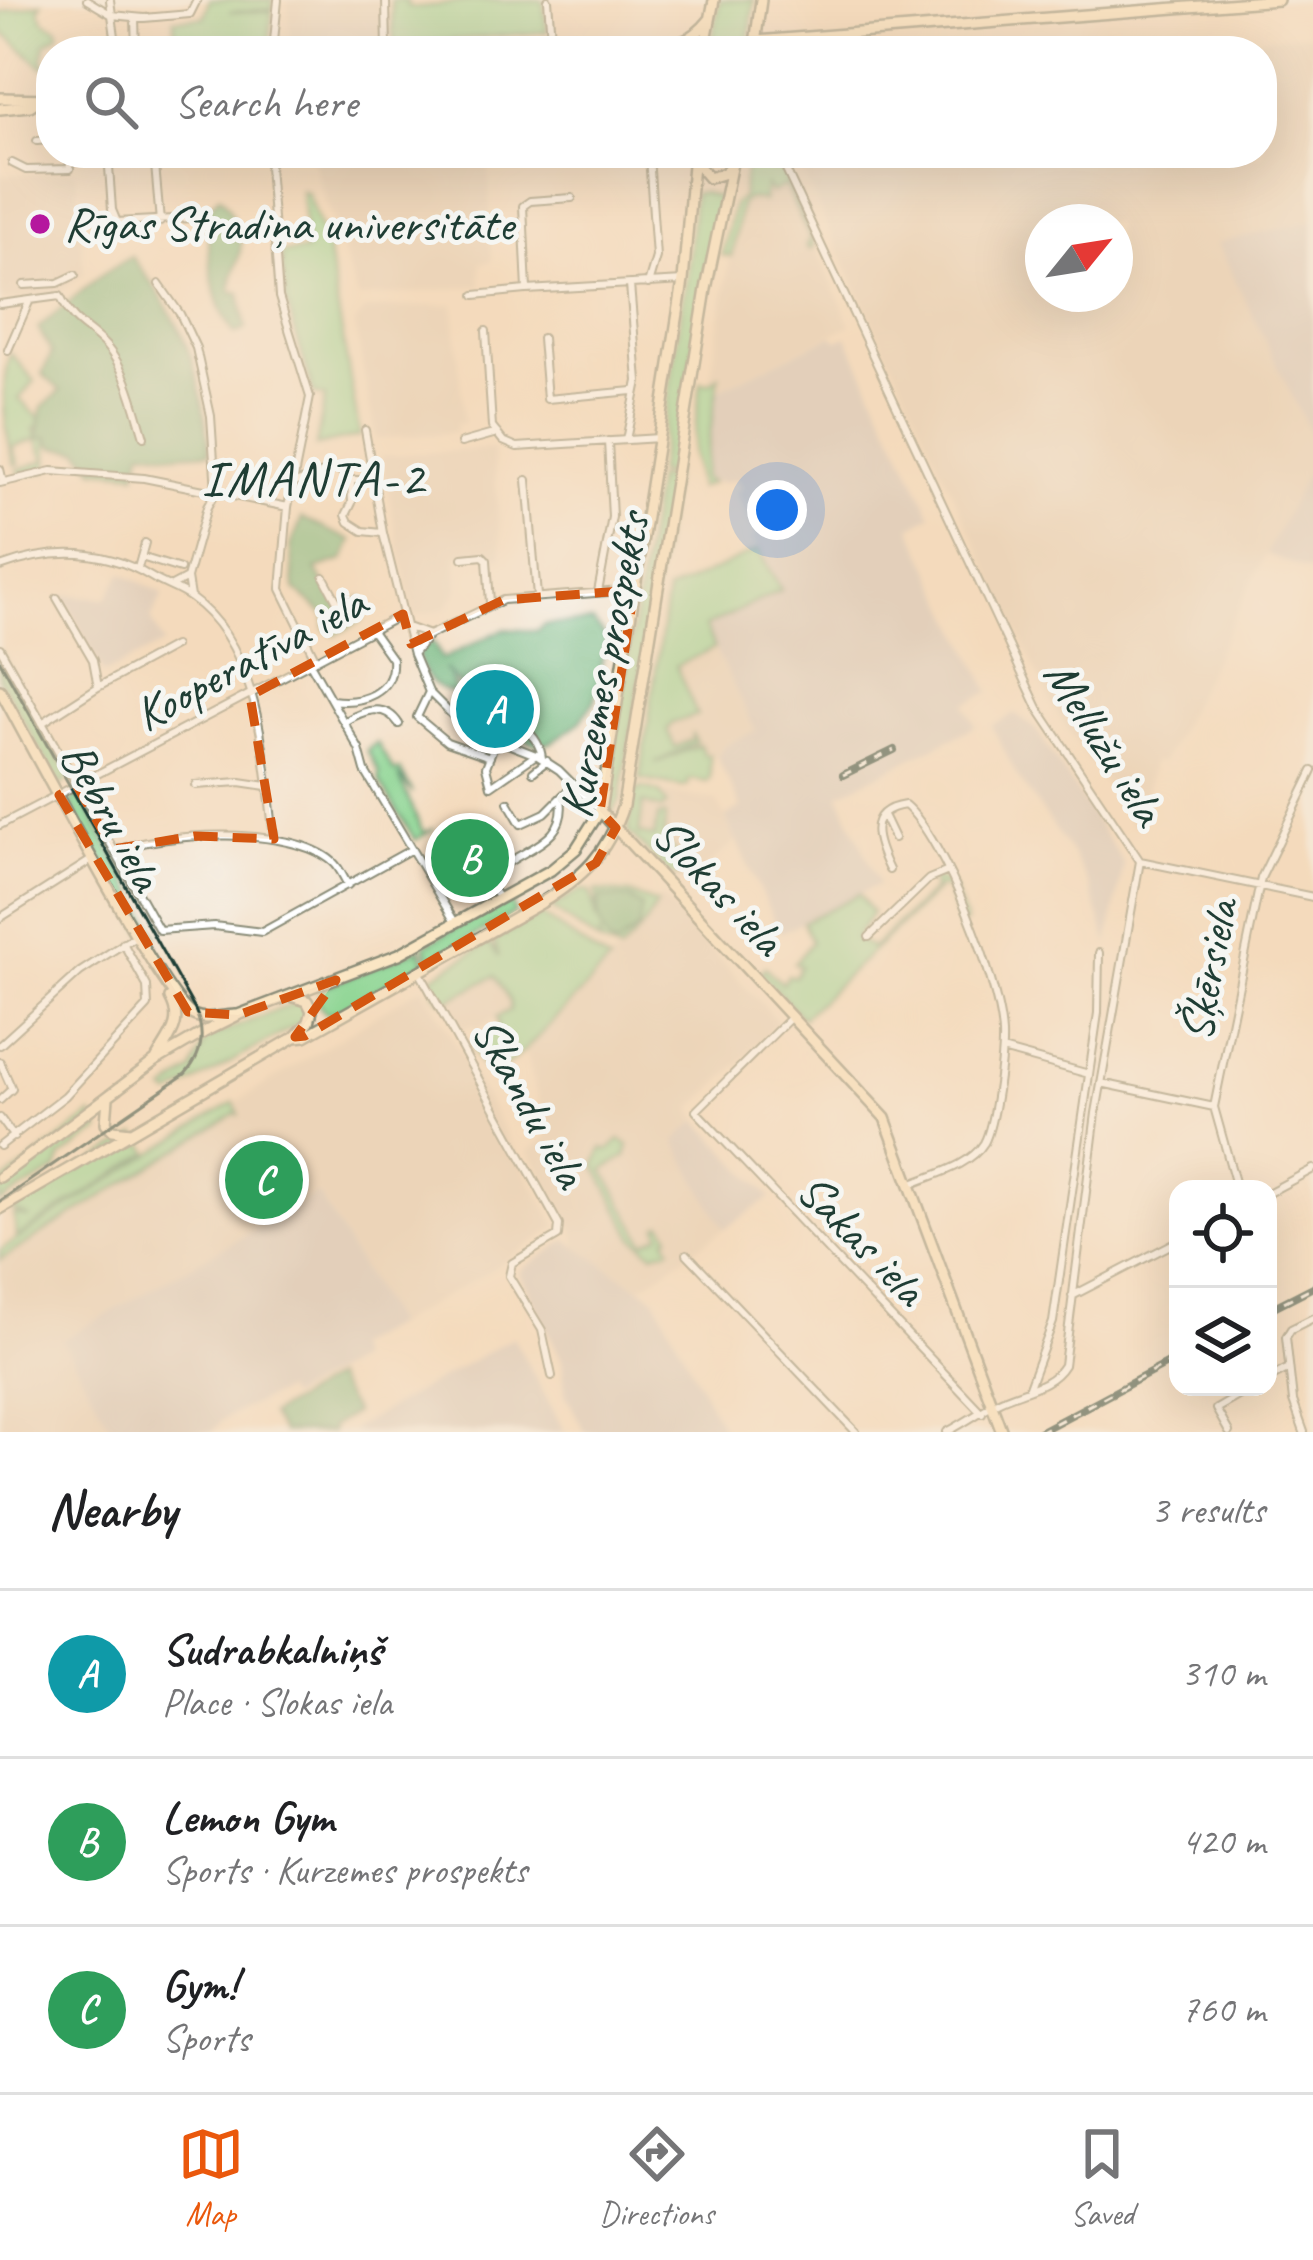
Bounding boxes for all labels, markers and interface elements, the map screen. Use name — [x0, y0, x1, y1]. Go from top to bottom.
search box — [36, 36, 1277, 168]
icon: search — [78, 69, 144, 135]
text: Search here — [174, 74, 357, 131]
place label: Rīgas Stradiņa universitāte — [64, 194, 517, 254]
north arrow — [1025, 204, 1133, 312]
marker: Rīgas Stradiņa universitāte — [27, 211, 53, 237]
district label: IMANTA-2 — [202, 446, 427, 510]
your location — [747, 480, 807, 540]
street label: Kurzemes prospekts — [545, 504, 664, 823]
street label: Kooperatīva iela — [124, 570, 379, 744]
street label: Mellužu iela — [1031, 649, 1180, 838]
pin: A — [456, 664, 534, 754]
street label: Bebru iela — [47, 731, 178, 903]
street label: Slokas iela — [640, 805, 800, 969]
pin: B — [431, 813, 509, 903]
street label: Šķērsiela — [1165, 890, 1252, 1046]
street label: Skandu iela — [459, 1007, 602, 1200]
pin: C — [225, 1135, 303, 1225]
street label: Sakas iela — [785, 1160, 941, 1320]
map controls — [1169, 1180, 1277, 1396]
button: locate — [1169, 1180, 1277, 1288]
button: layers — [1169, 1288, 1277, 1396]
text: Nearby — [48, 1478, 176, 1542]
text: 3 results — [1151, 1486, 1265, 1535]
text: Sudrabkalniņš — [162, 1621, 382, 1678]
text: A — [77, 1649, 97, 1698]
text: 310 m — [1181, 1649, 1265, 1698]
text: Place · Slokas iela — [162, 1678, 392, 1727]
text: Lemon Gym — [162, 1789, 333, 1846]
text: B — [77, 1817, 97, 1866]
text: 420 m — [1181, 1817, 1265, 1866]
text: Sports · Kurzemes prospekts — [162, 1846, 527, 1895]
text: Gym! — [162, 1957, 237, 2014]
text: C — [78, 1985, 96, 2034]
text: 760 m — [1181, 1985, 1265, 2034]
text: Sports — [162, 2014, 250, 2063]
tab: Map — [178, 2121, 244, 2235]
tab: Directions — [599, 2121, 714, 2235]
tab: Saved — [1069, 2121, 1135, 2235]

